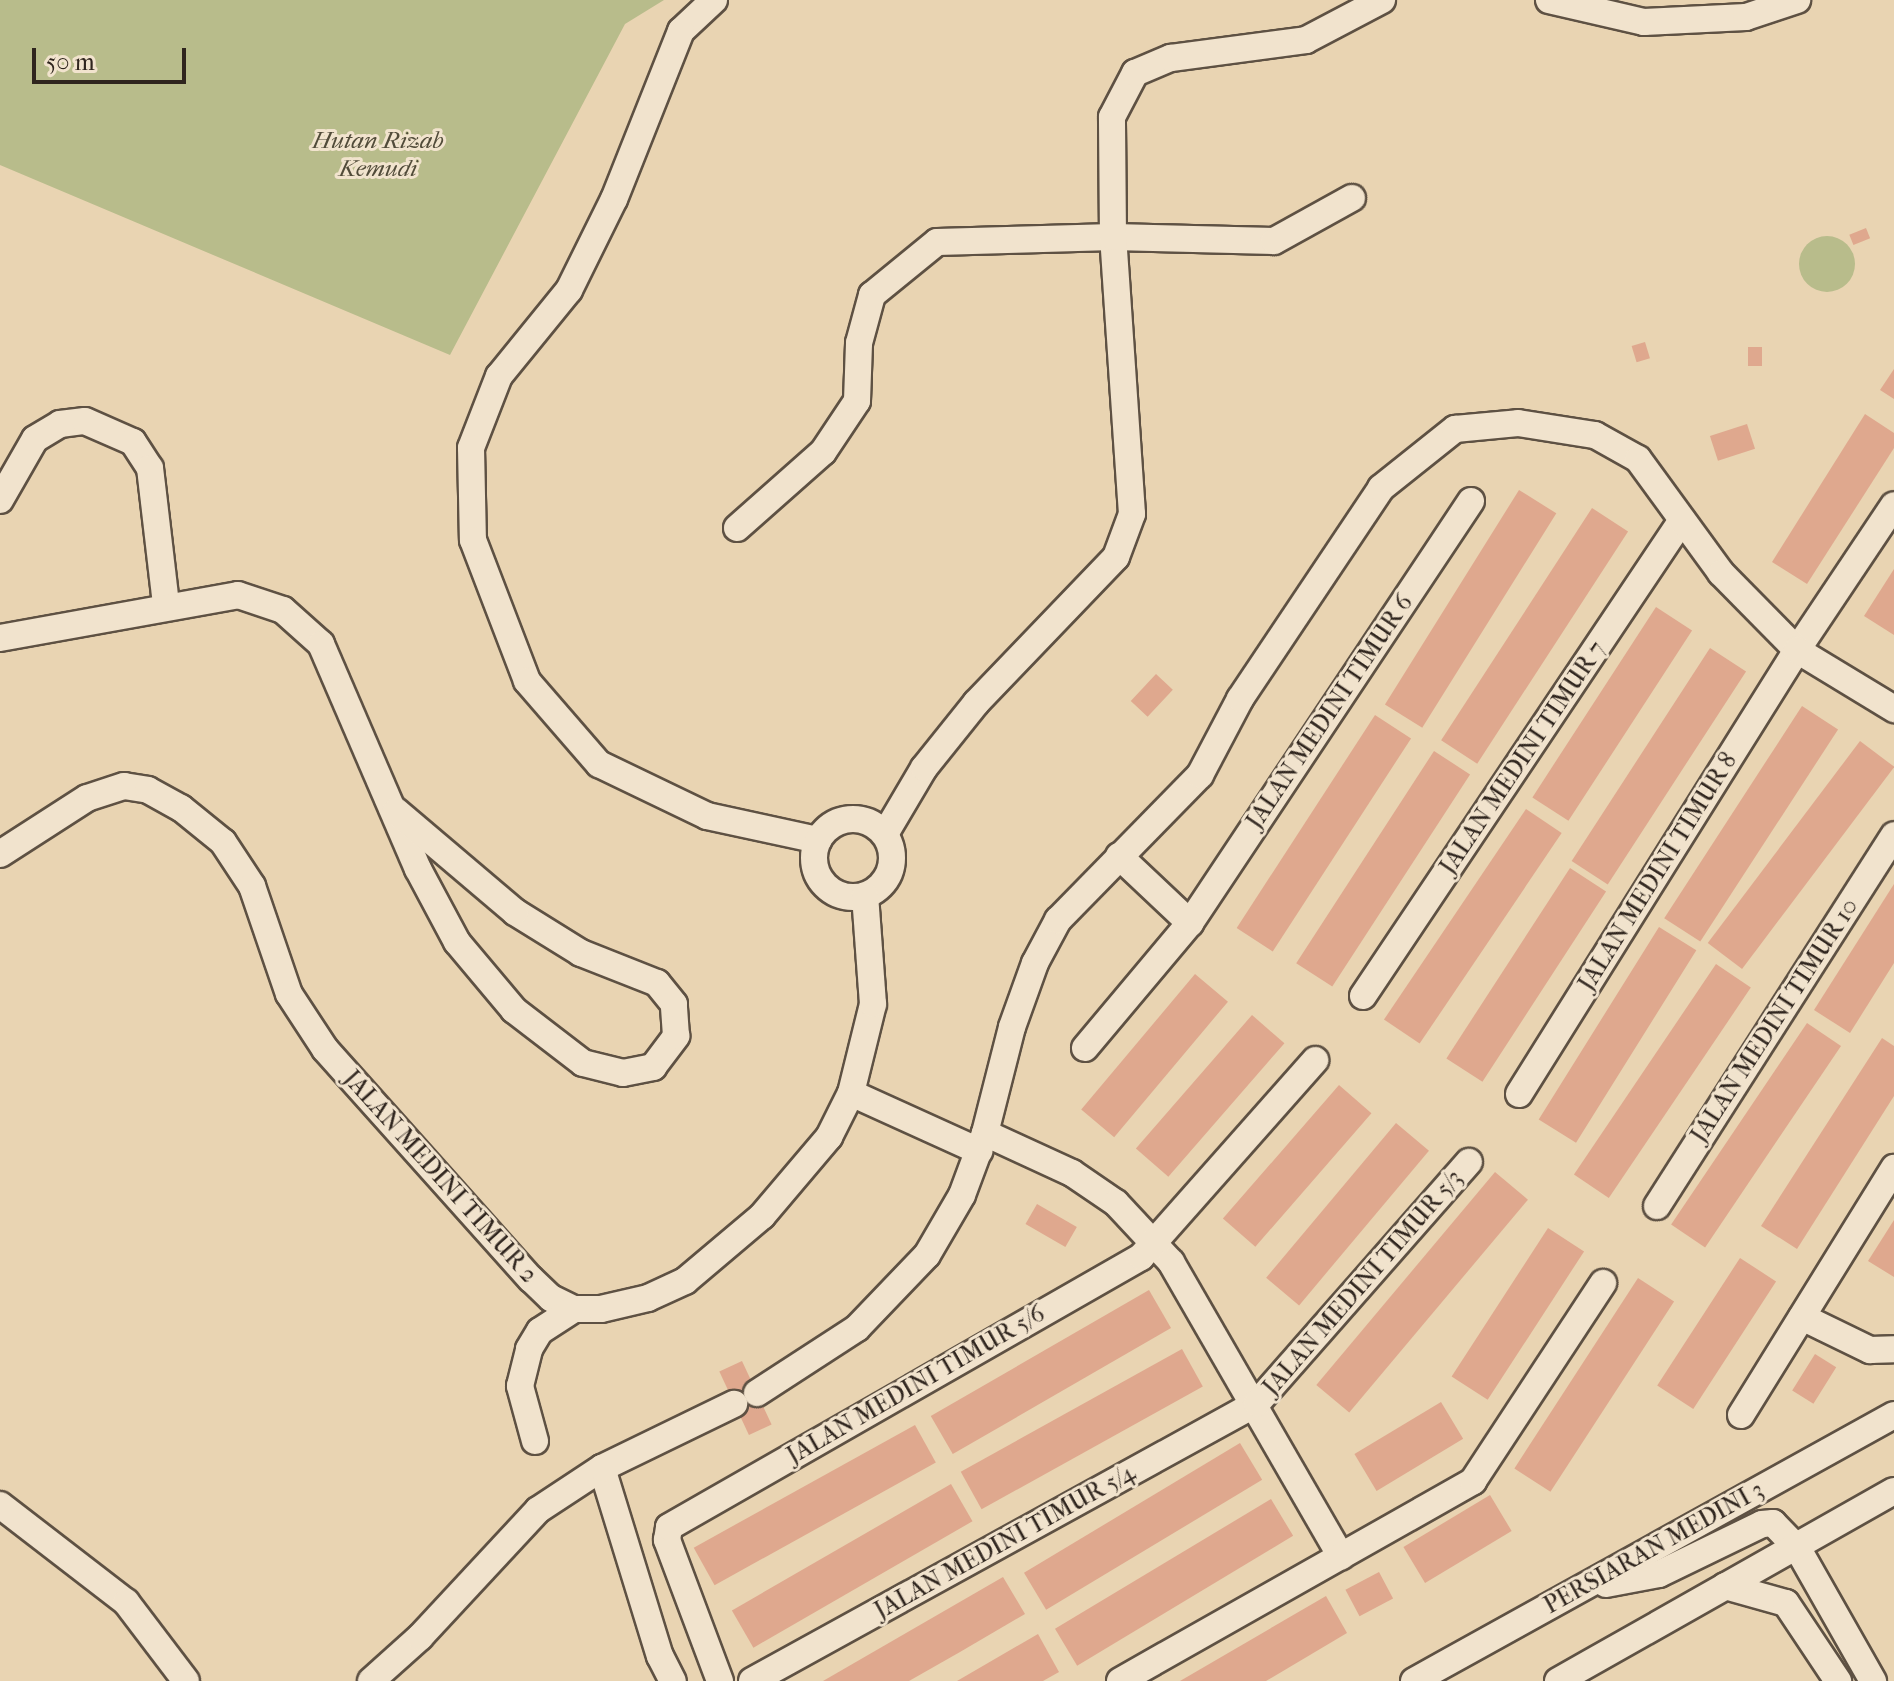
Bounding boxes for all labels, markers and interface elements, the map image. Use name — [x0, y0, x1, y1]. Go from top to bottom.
scale bar — [36, 32, 190, 82]
text: 50 m — [46, 48, 95, 76]
park label: Hutan Rizab Kemudi — [312, 127, 444, 183]
street label: JALAN MEDINI TIMUR 6 — [1241, 589, 1419, 835]
street label: JALAN MEDINI TIMUR 7 — [1434, 636, 1612, 880]
street label: JALAN MEDINI TIMUR 8 — [1573, 748, 1743, 996]
street label: JALAN MEDINI TIMUR 10 — [1685, 894, 1865, 1148]
street label: JALAN MEDINI TIMUR 2 — [337, 1065, 543, 1289]
street label: JALAN MEDINI TIMUR 5/3 — [1257, 1164, 1469, 1402]
street label: JALAN MEDINI TIMUR 5/6 — [782, 1299, 1050, 1471]
street label: JALAN MEDINI TIMUR 5/4 — [870, 1458, 1140, 1626]
street label: PERSIARAN MEDINI 3 — [1539, 1476, 1769, 1620]

